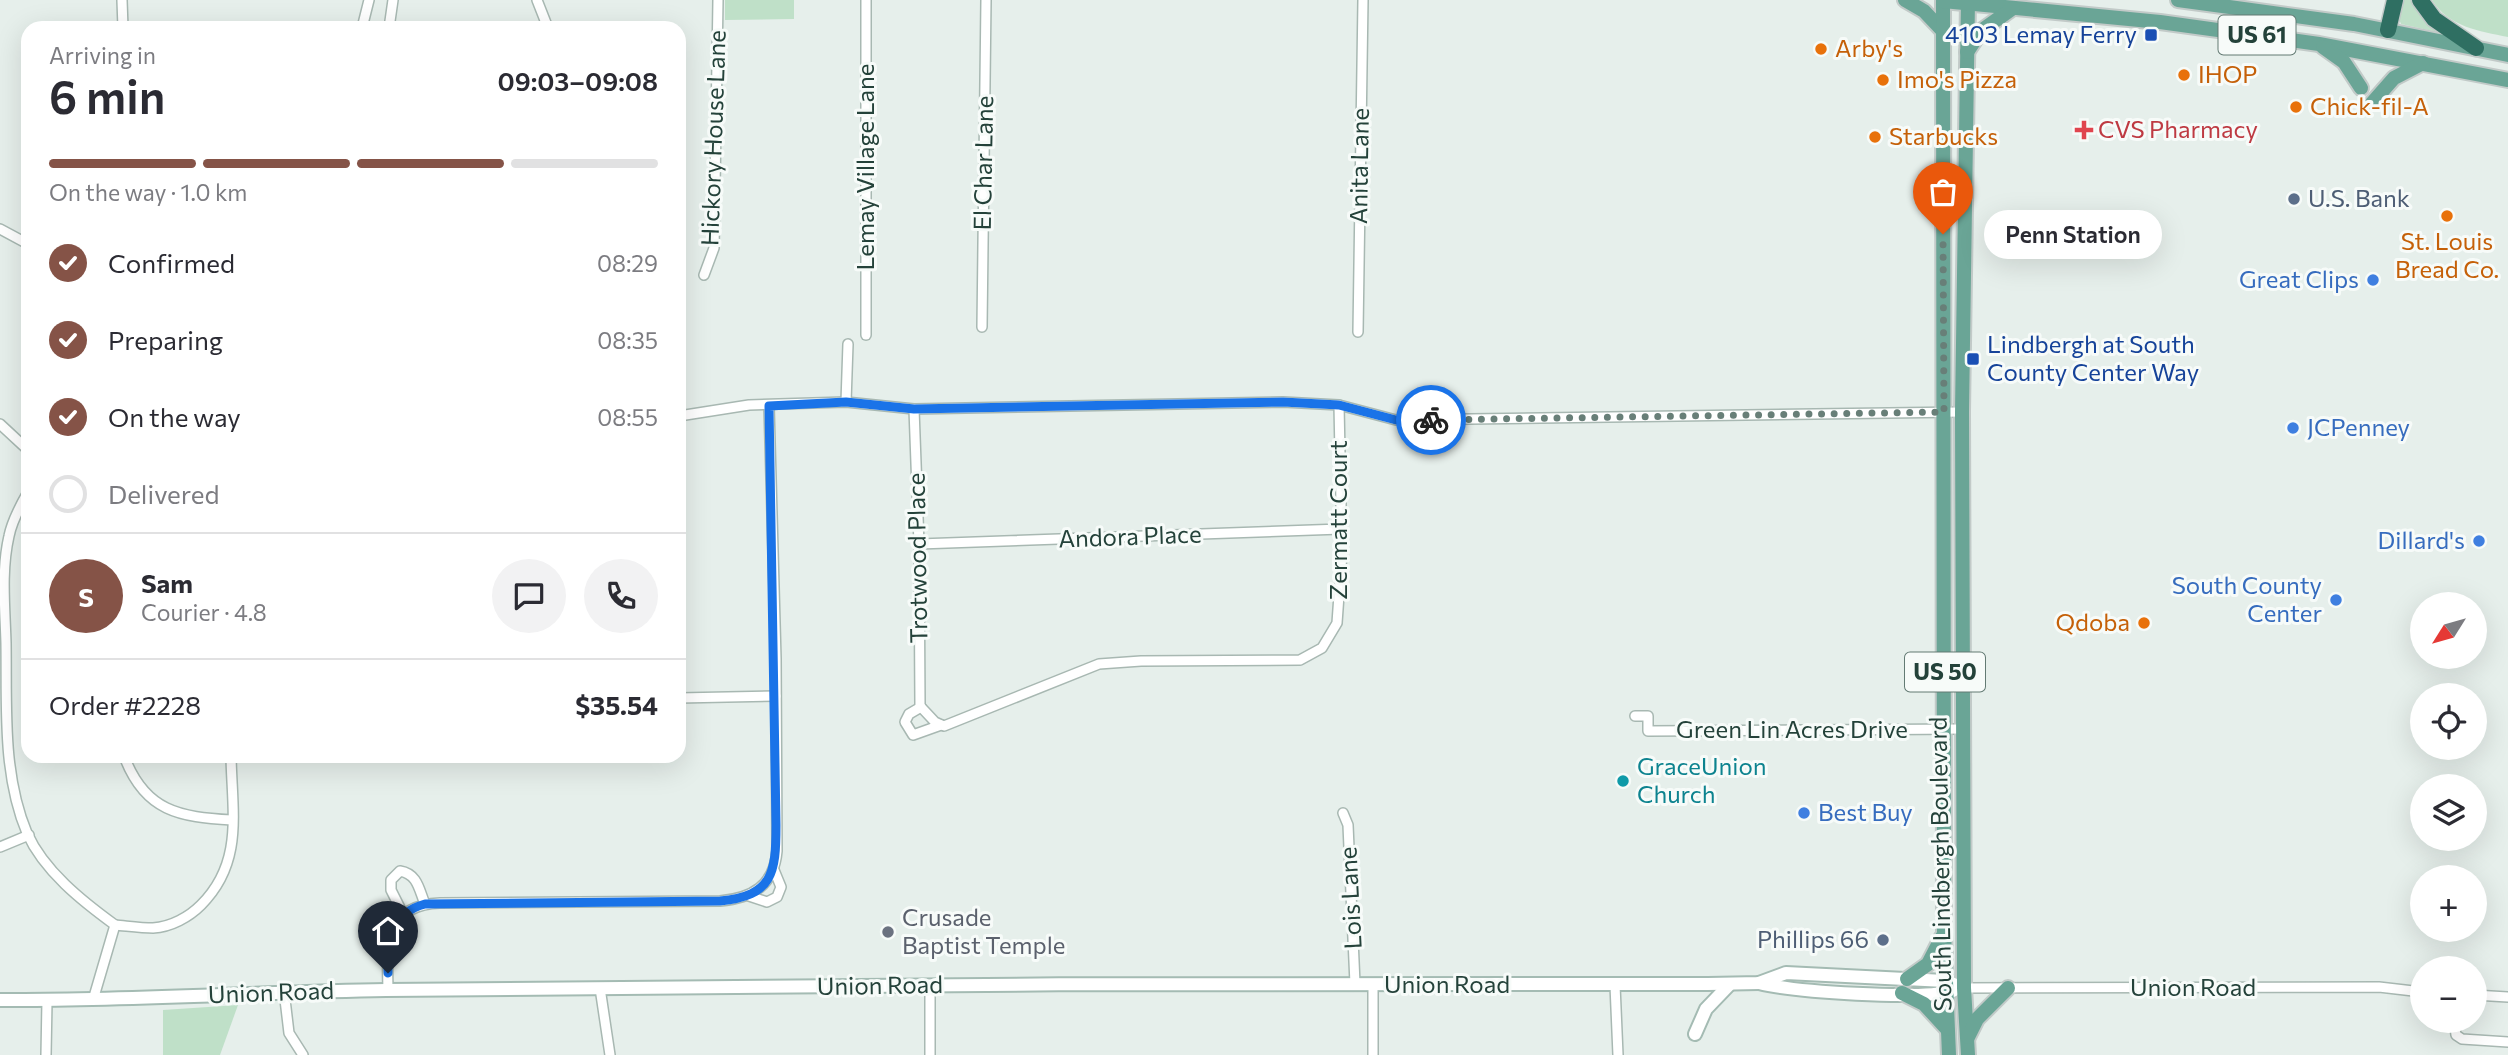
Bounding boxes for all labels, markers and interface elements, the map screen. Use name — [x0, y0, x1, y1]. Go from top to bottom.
road number: US 61 — [2218, 16, 2296, 54]
place label: 4103 Lemay Ferry — [1945, 19, 2137, 48]
marker: 4103 Lemay Ferry — [2143, 27, 2159, 43]
street label: Hickory House Lane — [694, 29, 731, 246]
place label: Arby's — [1835, 33, 1903, 62]
text: Arriving in — [49, 41, 156, 69]
marker: Arby's — [1813, 41, 1829, 57]
place label: IHOP — [2198, 59, 2257, 88]
street label: Lemay Village Lane — [850, 64, 879, 270]
place label: Imo's Pizza — [1897, 64, 2017, 93]
text: 09:03–09:08 — [498, 65, 658, 96]
text: 6 min — [49, 67, 165, 123]
marker: IHOP — [2176, 67, 2192, 83]
marker: Imo's Pizza — [1875, 72, 1891, 88]
place label: Chick-fil-A — [2310, 91, 2429, 120]
street label: El Char Lane — [967, 95, 998, 231]
marker: Chick-fil-A — [2288, 99, 2304, 115]
street label: Anita Lane — [1343, 108, 1374, 224]
place label: CVS Pharmacy — [2098, 114, 2258, 143]
place label: Starbucks — [1889, 121, 1998, 150]
marker: CVS Pharmacy — [2076, 122, 2092, 138]
marker: Starbucks — [1867, 129, 1883, 145]
pin — [1913, 162, 1973, 234]
icon: bag — [1924, 173, 1962, 211]
text: On the way · 1.0 km — [49, 178, 247, 206]
place label: U.S. Bank — [2308, 183, 2410, 212]
marker: U.S. Bank — [2286, 191, 2302, 207]
marker: St. Louis Bread Co. — [2439, 208, 2455, 224]
callout: Penn Station — [1985, 210, 2164, 258]
text: Penn Station — [2005, 220, 2141, 248]
place label: St. Louis Bread Co. — [2395, 226, 2499, 283]
icon: check — [49, 244, 87, 282]
text: Confirmed — [108, 247, 235, 278]
text: 08:29 — [597, 249, 658, 277]
place label: Great Clips — [2239, 264, 2359, 293]
marker: Great Clips — [2365, 272, 2381, 288]
icon: check — [49, 321, 87, 359]
text: Preparing — [108, 324, 223, 355]
text: 08:35 — [597, 326, 658, 354]
place label: Lindbergh at South County Center Way — [1987, 329, 2199, 386]
marker: Lindbergh at South County Center Way — [1965, 351, 1981, 367]
courier — [1396, 385, 1466, 455]
icon: check — [49, 398, 87, 436]
text: On the way — [108, 401, 241, 432]
icon: bike — [1412, 401, 1450, 439]
text: 08:55 — [597, 403, 658, 431]
place label: JCPenney — [2307, 412, 2410, 441]
marker: JCPenney — [2285, 420, 2301, 436]
street label: Zermatt Court — [1323, 440, 1352, 600]
street label: Trotwood Place — [901, 472, 932, 644]
text: Delivered — [108, 478, 219, 509]
street label: Andora Place — [1058, 519, 1202, 552]
place label: Dillard's — [2378, 525, 2465, 554]
marker: Dillard's — [2471, 533, 2487, 549]
button: chat — [492, 559, 566, 633]
button: phone — [584, 559, 658, 633]
text: Sam — [141, 567, 193, 598]
place label: South County Center — [2172, 570, 2322, 627]
text: S — [78, 581, 94, 612]
marker: South County Center — [2328, 592, 2344, 608]
north arrow — [2410, 592, 2487, 668]
map controls — [2410, 592, 2487, 1033]
text: Courier · 4.8 — [141, 598, 267, 626]
place label: Qdoba — [2055, 607, 2130, 636]
marker: Qdoba — [2136, 615, 2152, 631]
road number: US 50 — [1905, 652, 1985, 692]
button: locate — [2410, 683, 2487, 760]
text: Order #2228 — [49, 689, 201, 720]
text: $35.54 — [575, 689, 658, 720]
street label: Green Lin Acres Drive — [1676, 714, 1908, 743]
street label: South Lindbergh Boulevard — [1922, 716, 1957, 1012]
place label: GraceUnion Church — [1637, 751, 1767, 808]
marker: GraceUnion Church — [1615, 773, 1631, 789]
button: layers — [2410, 774, 2487, 851]
place label: Best Buy — [1818, 797, 1913, 826]
marker: Best Buy — [1796, 805, 1812, 821]
street label: Lois Lane — [1332, 846, 1367, 950]
button: + — [2410, 865, 2487, 942]
pin — [358, 901, 418, 973]
place label: Crusade Baptist Temple — [902, 902, 1065, 959]
icon: home — [369, 912, 407, 950]
marker: Crusade Baptist Temple — [880, 924, 896, 940]
place label: Phillips 66 — [1757, 924, 1869, 953]
marker: Phillips 66 — [1875, 932, 1891, 948]
button: − — [2410, 956, 2487, 1033]
street label: Union Road — [817, 969, 943, 1000]
street label: Union Road — [1384, 969, 1510, 998]
street label: Union Road — [2130, 972, 2256, 1001]
street label: Union Road — [207, 975, 335, 1008]

